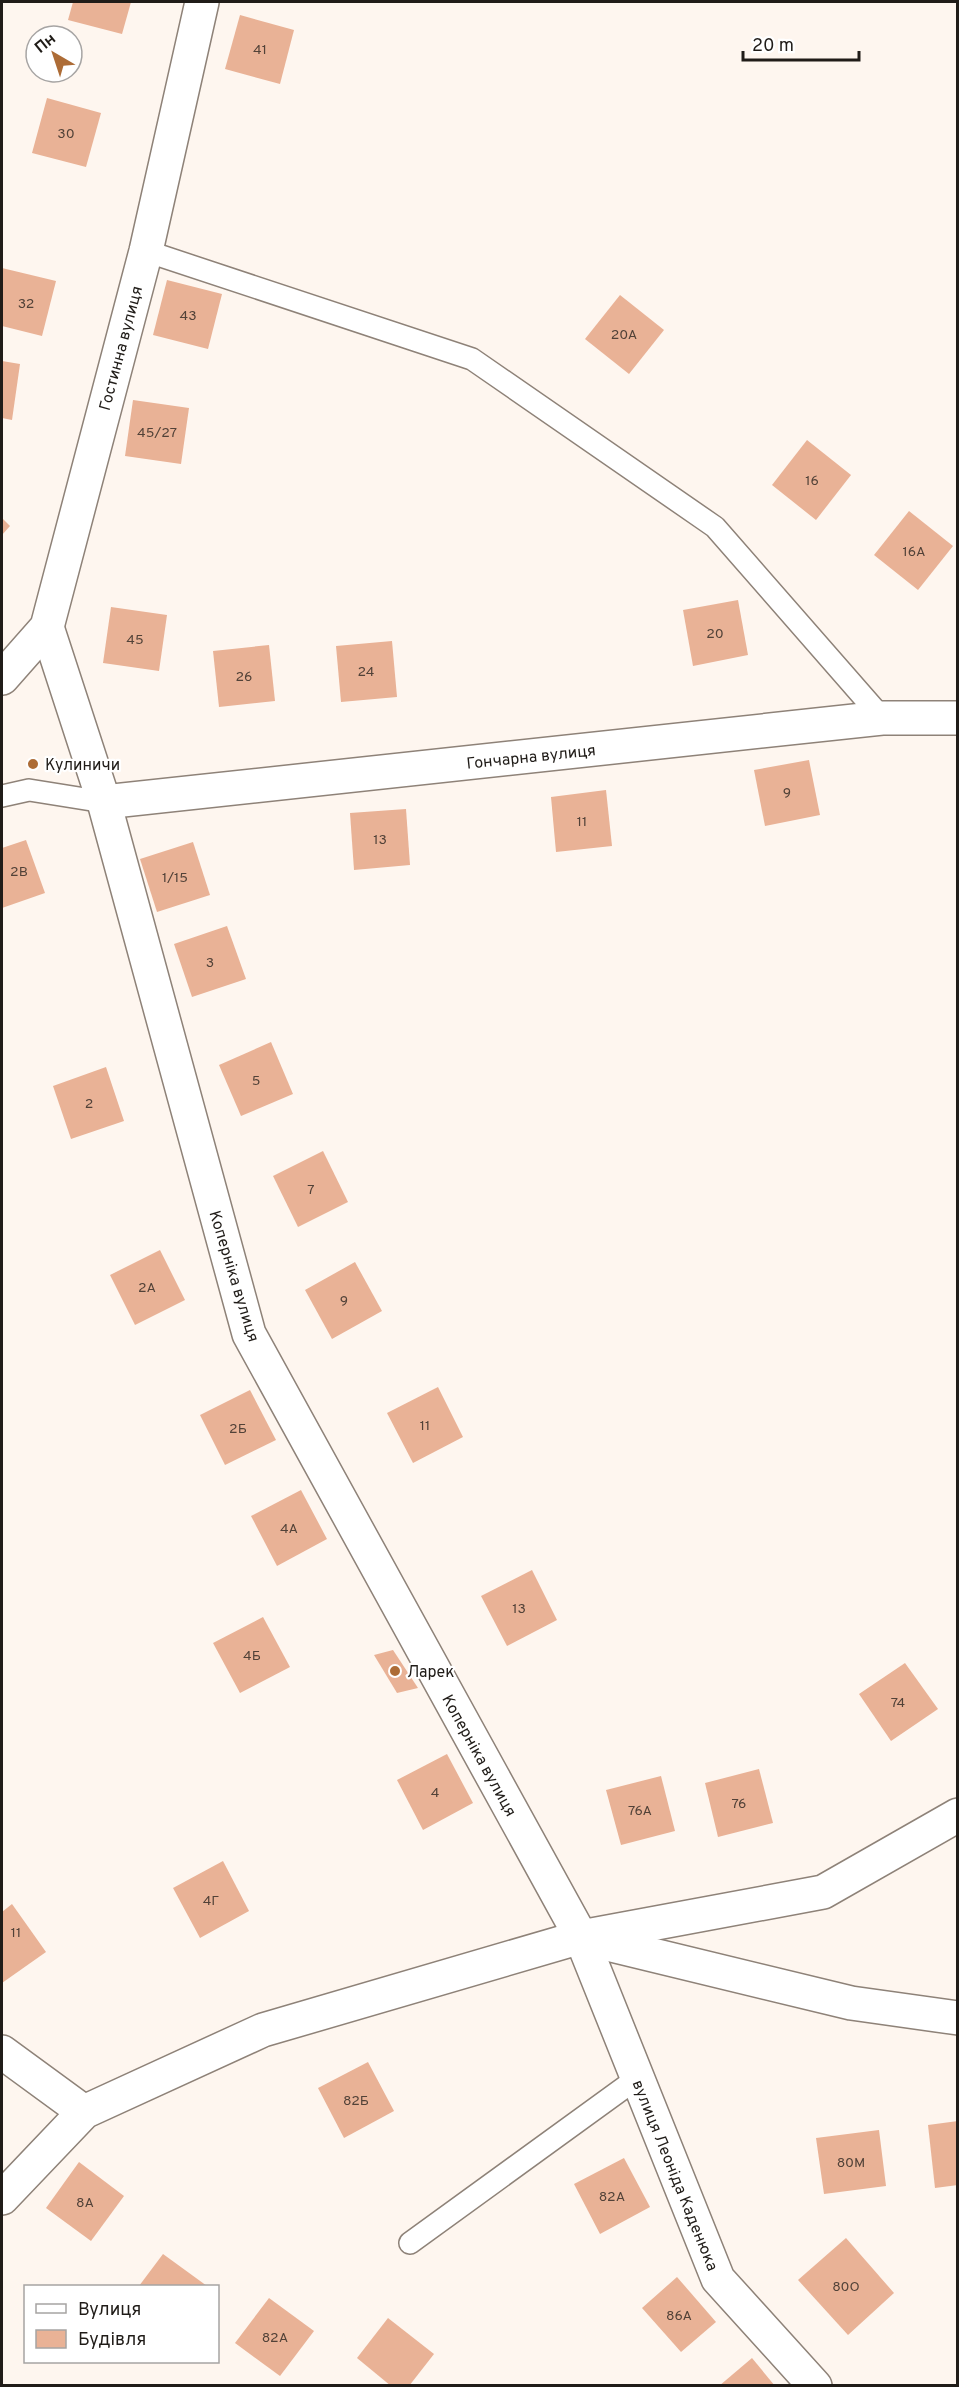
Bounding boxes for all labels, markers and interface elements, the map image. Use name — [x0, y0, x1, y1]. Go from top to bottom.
north arrow — [24, 24, 84, 84]
scale bar — [743, 24, 858, 62]
text: Пн — [31, 29, 61, 58]
text: 20 m — [752, 35, 794, 58]
house number: 41 — [253, 42, 267, 59]
house number: 30 — [57, 126, 75, 143]
street label: Гостинна вулиця — [96, 284, 148, 413]
house number: 32 — [18, 296, 34, 313]
house number: 43 — [179, 308, 197, 325]
house number: 20А — [611, 327, 637, 344]
house number: 45/27 — [137, 425, 177, 442]
house number: 16 — [805, 473, 819, 490]
house number: 16А — [903, 544, 925, 561]
house number: 20 — [706, 626, 724, 643]
house number: 45 — [126, 632, 144, 649]
house number: 24 — [357, 664, 375, 681]
house number: 26 — [236, 669, 252, 686]
street label: Гончарна вулиця — [466, 741, 597, 775]
place label: Кулиничи — [45, 756, 120, 776]
marker: Кулиничи — [26, 757, 40, 771]
house number: 9 — [783, 785, 791, 802]
house number: 11 — [577, 814, 587, 831]
house number: 13 — [373, 832, 387, 849]
house number: 2В — [10, 864, 28, 881]
house number: 1/15 — [162, 870, 188, 887]
house number: 3 — [206, 955, 214, 972]
house number: 5 — [252, 1073, 260, 1090]
house number: 2 — [85, 1096, 93, 1113]
house number: 7 — [307, 1182, 315, 1199]
street label: Коперніка вулиця — [204, 1208, 263, 1345]
house number: 2А — [138, 1280, 156, 1297]
house number: 9 — [340, 1293, 348, 1310]
house number: 11 — [420, 1418, 430, 1435]
house number: 2Б — [229, 1421, 247, 1438]
house number: 4А — [280, 1521, 298, 1538]
house number: 13 — [512, 1601, 526, 1618]
house number: 4Б — [243, 1648, 261, 1665]
place label: Ларек — [407, 1663, 454, 1683]
marker: Ларек — [388, 1664, 402, 1678]
street label: Коперніка вулиця — [436, 1691, 520, 1820]
house number: 74 — [891, 1695, 905, 1712]
house number: 4 — [431, 1785, 439, 1802]
house number: 76 — [732, 1796, 746, 1813]
house number: 76А — [628, 1803, 652, 1820]
house number: 4Г — [203, 1893, 219, 1910]
house number: 11 — [11, 1925, 21, 1942]
street label: вулиця Леоніда Каденюка — [627, 2077, 722, 2274]
house number: 82Б — [343, 2093, 369, 2110]
house number: 80М — [837, 2155, 865, 2172]
house number: 82А — [599, 2189, 625, 2206]
house number: 8А — [76, 2195, 94, 2212]
house number: 80О — [832, 2279, 860, 2296]
legend — [24, 2285, 219, 2363]
text: Вулиця — [78, 2299, 141, 2322]
house number: 86А — [666, 2308, 692, 2325]
text: Будівля — [78, 2329, 146, 2352]
house number: 82А — [262, 2330, 288, 2347]

